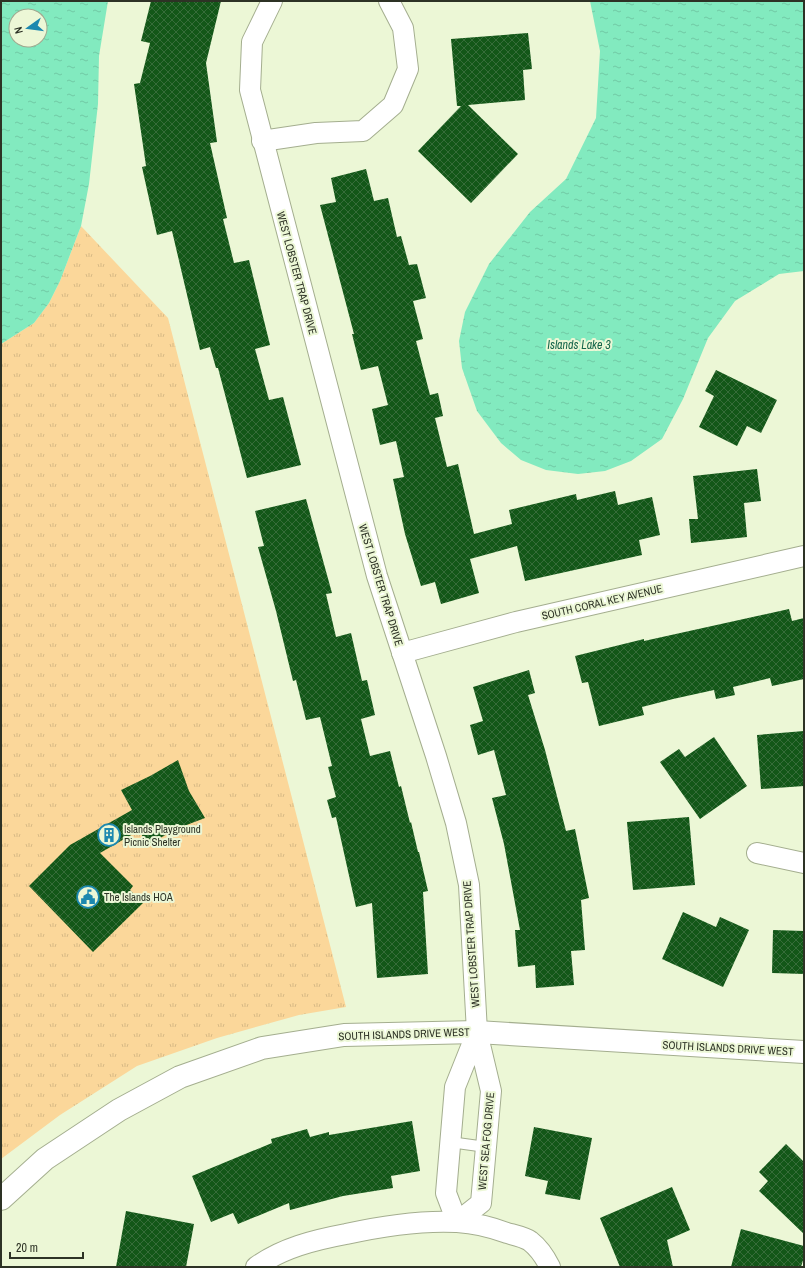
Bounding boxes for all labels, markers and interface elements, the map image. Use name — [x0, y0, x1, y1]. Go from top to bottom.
north arrow — [8, 8, 48, 48]
text: N — [11, 26, 26, 35]
street label: WEST LOBSTER TRAP DRIVE — [274, 210, 320, 336]
water label: Islands Lake 3 — [547, 337, 611, 353]
street label: WEST LOBSTER TRAP DRIVE — [356, 522, 406, 648]
street label: SOUTH CORAL KEY AVENUE — [540, 581, 664, 623]
building icon: Islands Playground Picnic Shelter — [96, 822, 122, 848]
place label: Islands Playground Picnic Shelter — [124, 822, 201, 849]
street label: WEST LOBSTER TRAP DRIVE — [460, 880, 482, 1008]
public building icon: The Islands HOA — [75, 884, 101, 910]
place label: The Islands HOA — [104, 890, 174, 904]
street label: SOUTH ISLANDS DRIVE WEST — [338, 1025, 470, 1043]
street label: SOUTH ISLANDS DRIVE WEST — [662, 1038, 794, 1058]
street label: WEST SEA FOG DRIVE — [475, 1092, 497, 1190]
scale bar — [10, 1234, 83, 1260]
text: 20 m — [16, 1240, 38, 1256]

